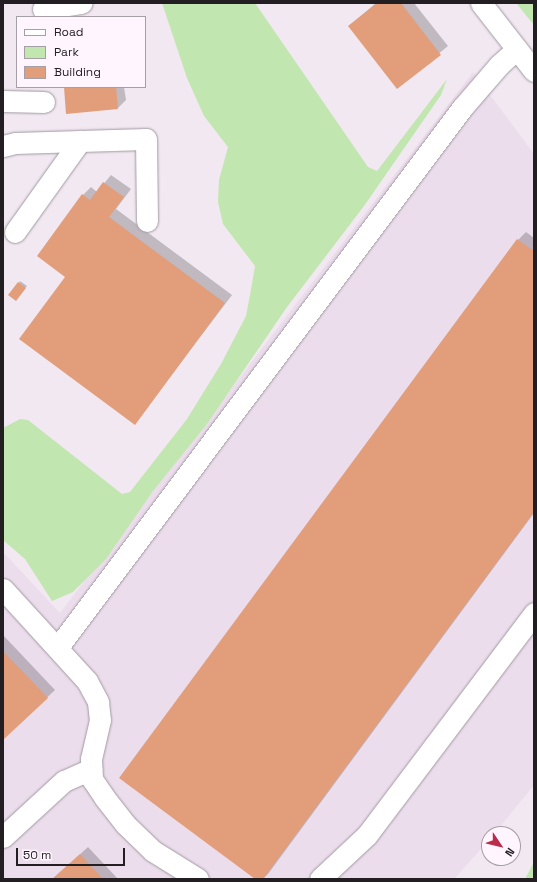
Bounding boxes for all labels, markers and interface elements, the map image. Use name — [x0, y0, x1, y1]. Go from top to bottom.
legend — [16, 16, 146, 88]
text: Road — [54, 24, 83, 40]
text: Park — [54, 44, 79, 60]
text: Building — [54, 64, 101, 80]
north arrow — [481, 826, 521, 866]
scale bar — [18, 840, 127, 866]
text: N — [502, 845, 518, 859]
text: 50 m — [23, 847, 51, 863]

